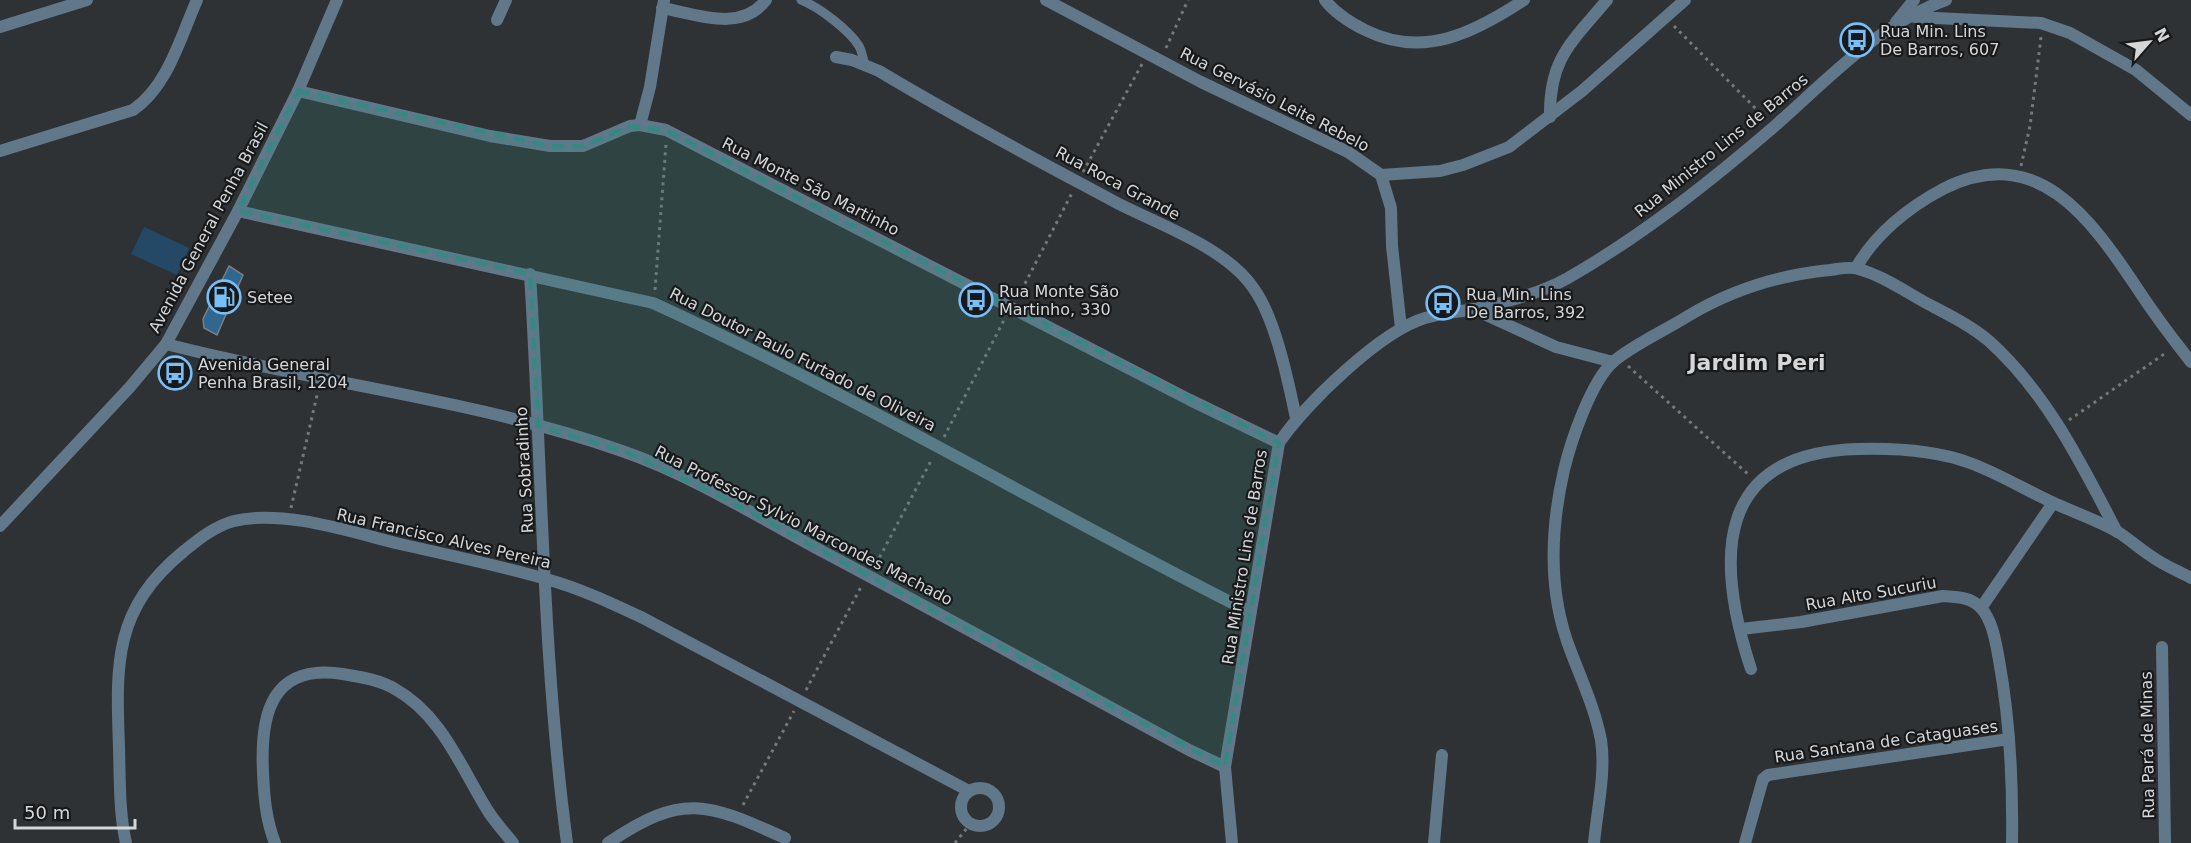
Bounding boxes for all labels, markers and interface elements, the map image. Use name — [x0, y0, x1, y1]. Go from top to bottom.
north arrow — [2119, 12, 2179, 72]
bus stop icon: Rua Min. Lins De Barros, 607 — [1839, 22, 1875, 58]
place label: Rua Min. Lins De Barros, 607 — [1880, 22, 1999, 59]
text: N — [2150, 25, 2173, 46]
street label: Rua Gervásio Leite Rebelo — [1177, 43, 1373, 156]
street label: Rua Ministro Lins de Barros — [1631, 70, 1812, 221]
street label: Avenida General Penha Brasil — [145, 119, 272, 336]
street label: Rua Monte São Martinho — [719, 133, 902, 239]
street label: Rua Roca Grande — [1052, 143, 1183, 224]
fuel station icon: Setee — [206, 279, 242, 315]
bus stop icon: Rua Monte São Martinho, 330 — [958, 282, 994, 318]
place label: Rua Monte São Martinho, 330 — [999, 282, 1119, 319]
street label: Rua Doutor Paulo Furtado de Oliveira — [666, 284, 939, 435]
bus stop icon: Rua Min. Lins De Barros, 392 — [1425, 285, 1461, 321]
place label: Rua Min. Lins De Barros, 392 — [1466, 285, 1585, 322]
place label: Setee — [247, 288, 293, 307]
district label: Jardim Peri — [1686, 350, 1826, 375]
bus stop icon: Avenida General Penha Brasil, 1204 — [157, 355, 193, 391]
place label: Avenida General Penha Brasil, 1204 — [198, 355, 348, 392]
street label: Rua Sobradinho — [512, 406, 537, 534]
street label: Rua Professor Sylvio Marcondes Machado — [652, 442, 956, 609]
street label: Rua Ministro Lins de Barros — [1218, 448, 1271, 666]
street label: Rua Francisco Alves Pereira — [335, 505, 553, 572]
street label: Rua Alto Sucuriu — [1804, 573, 1938, 614]
street label: Rua Pará de Minas — [2137, 671, 2158, 819]
street label: Rua Santana de Cataguases — [1773, 716, 1999, 767]
scale bar — [15, 792, 135, 830]
text: 50 m — [24, 802, 70, 823]

